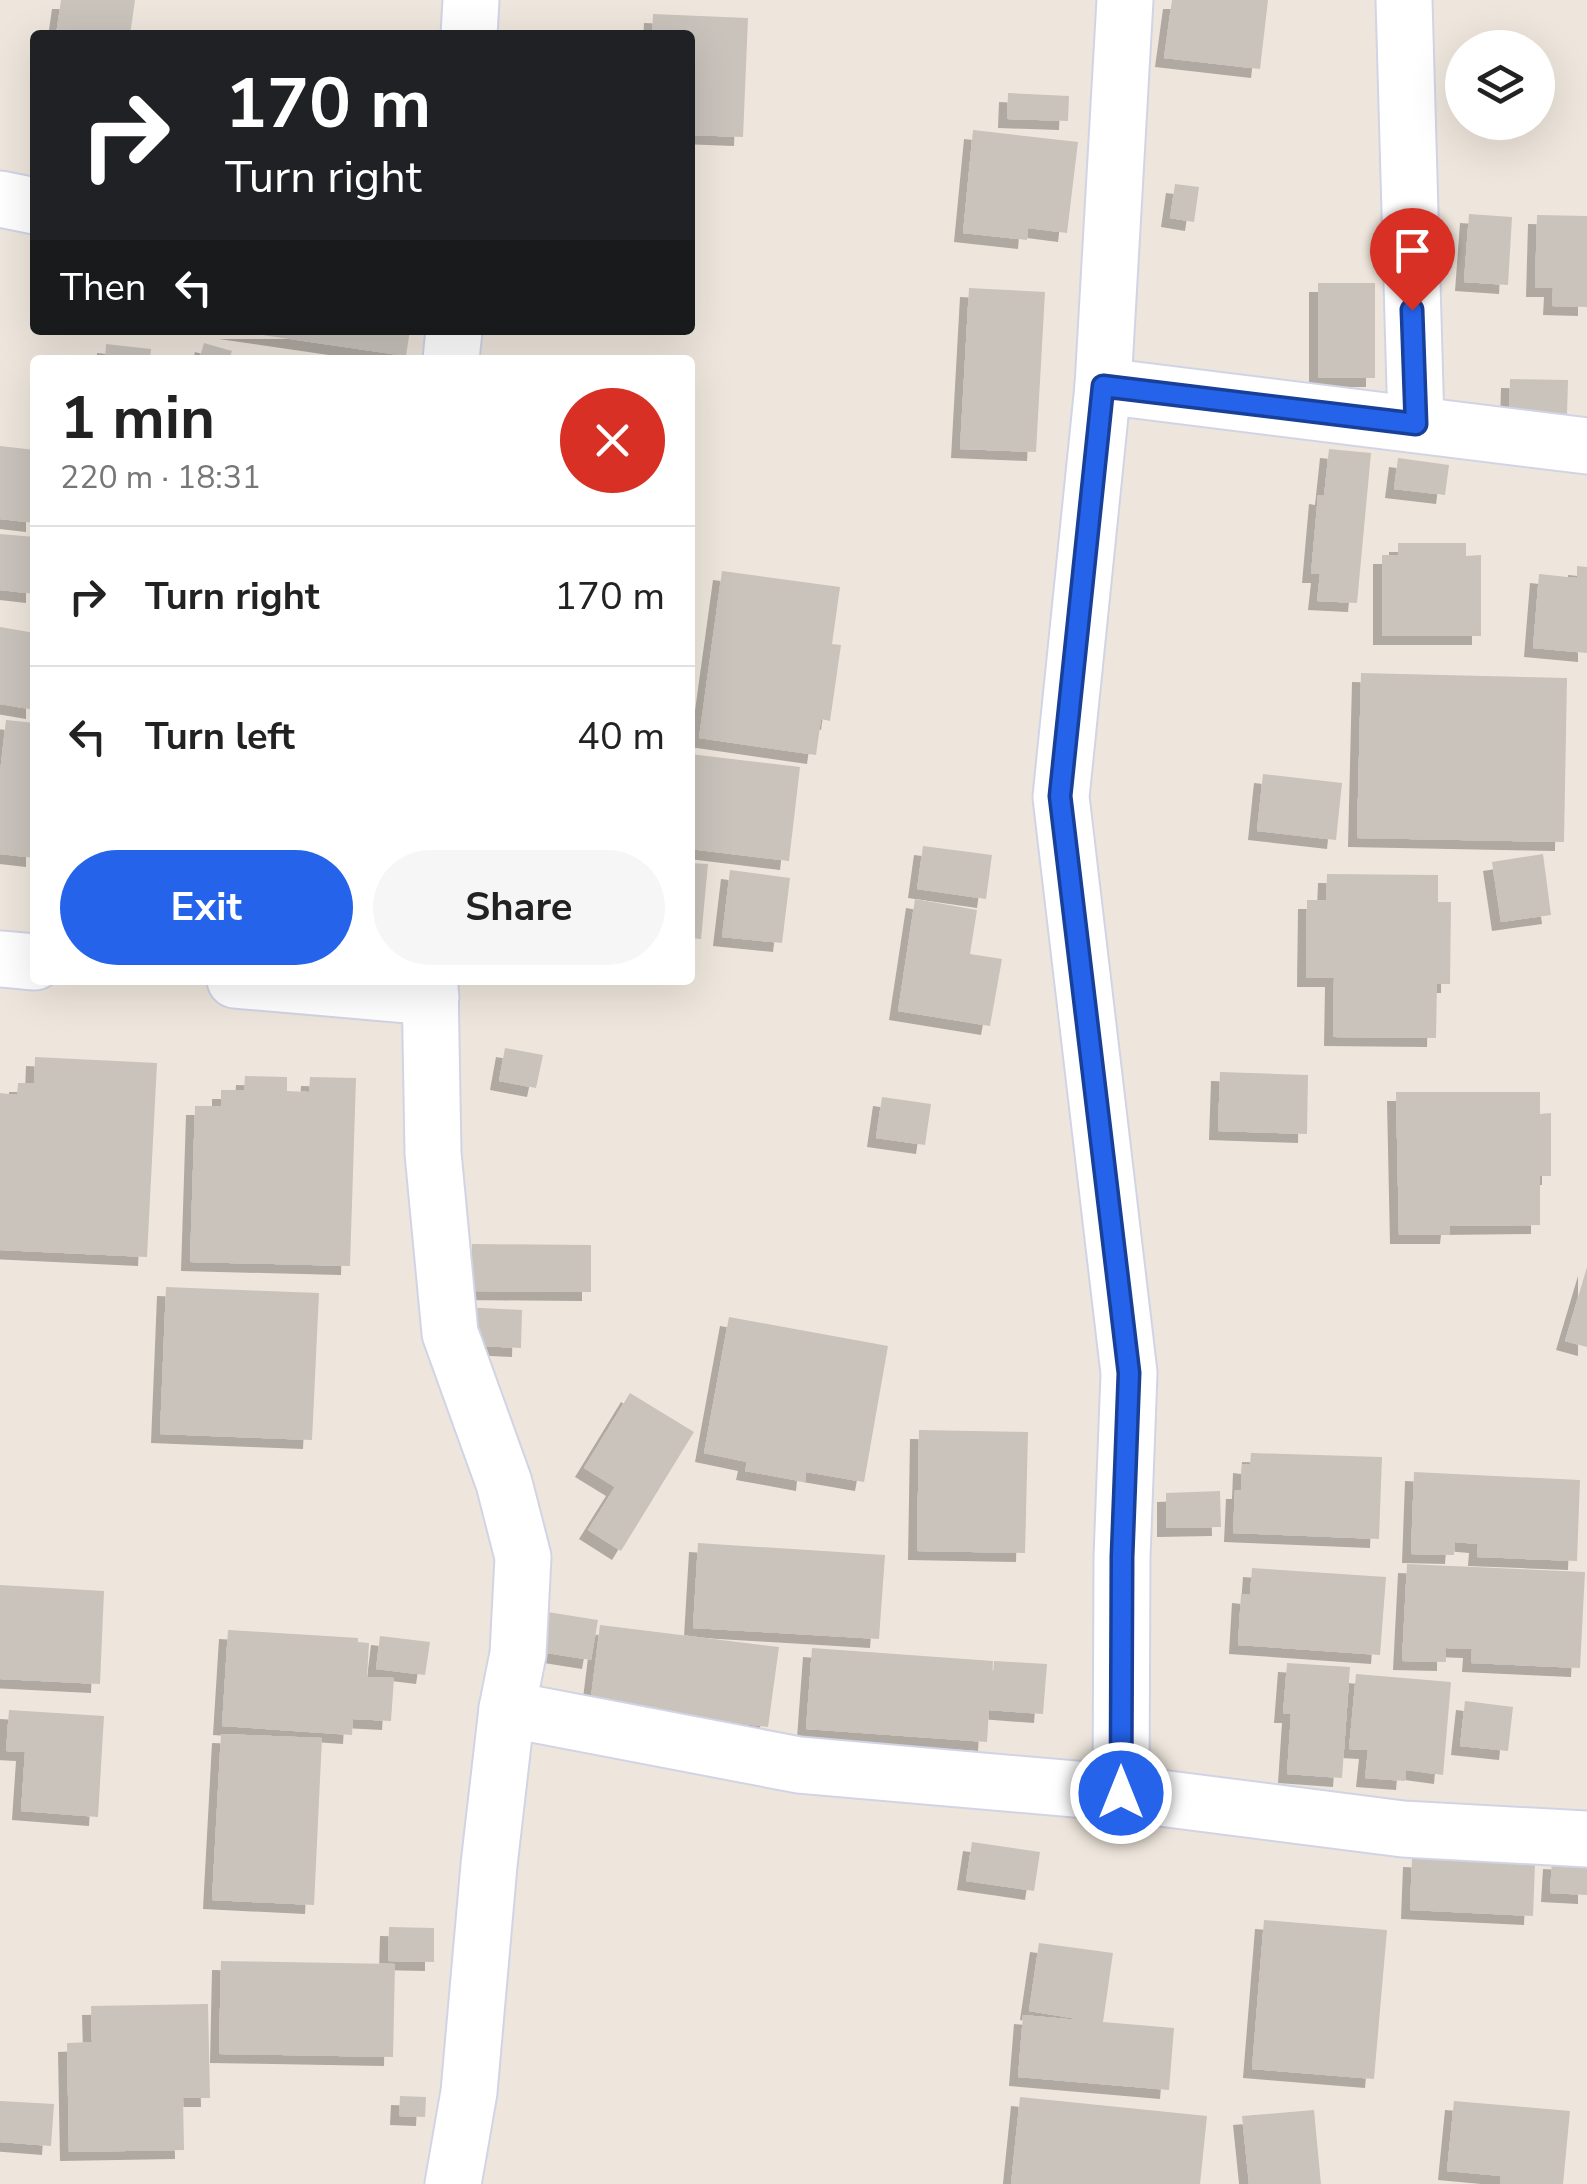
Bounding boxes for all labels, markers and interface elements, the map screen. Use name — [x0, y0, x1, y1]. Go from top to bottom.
map controls — [1445, 30, 1555, 140]
button: layers — [1445, 30, 1555, 140]
text: 170 m — [225, 56, 431, 152]
icon: right — [60, 70, 190, 200]
text: Turn right — [225, 147, 422, 208]
pin — [1370, 208, 1455, 311]
icon: arrive — [1385, 223, 1440, 278]
icon: left — [166, 260, 221, 315]
text: Then — [60, 262, 146, 313]
text: 1 min — [60, 377, 215, 459]
button: close — [560, 388, 665, 493]
text: 220 m · 18:31 — [60, 456, 261, 499]
icon: right — [60, 569, 115, 624]
text: Turn right — [145, 571, 320, 622]
text: 170 m — [554, 571, 665, 622]
icon: left — [60, 709, 115, 764]
text: Turn left — [145, 711, 295, 762]
text: 40 m — [577, 711, 665, 762]
button: Exit — [60, 850, 353, 965]
button: Share — [373, 850, 665, 965]
position arrow — [1069, 1741, 1173, 1845]

